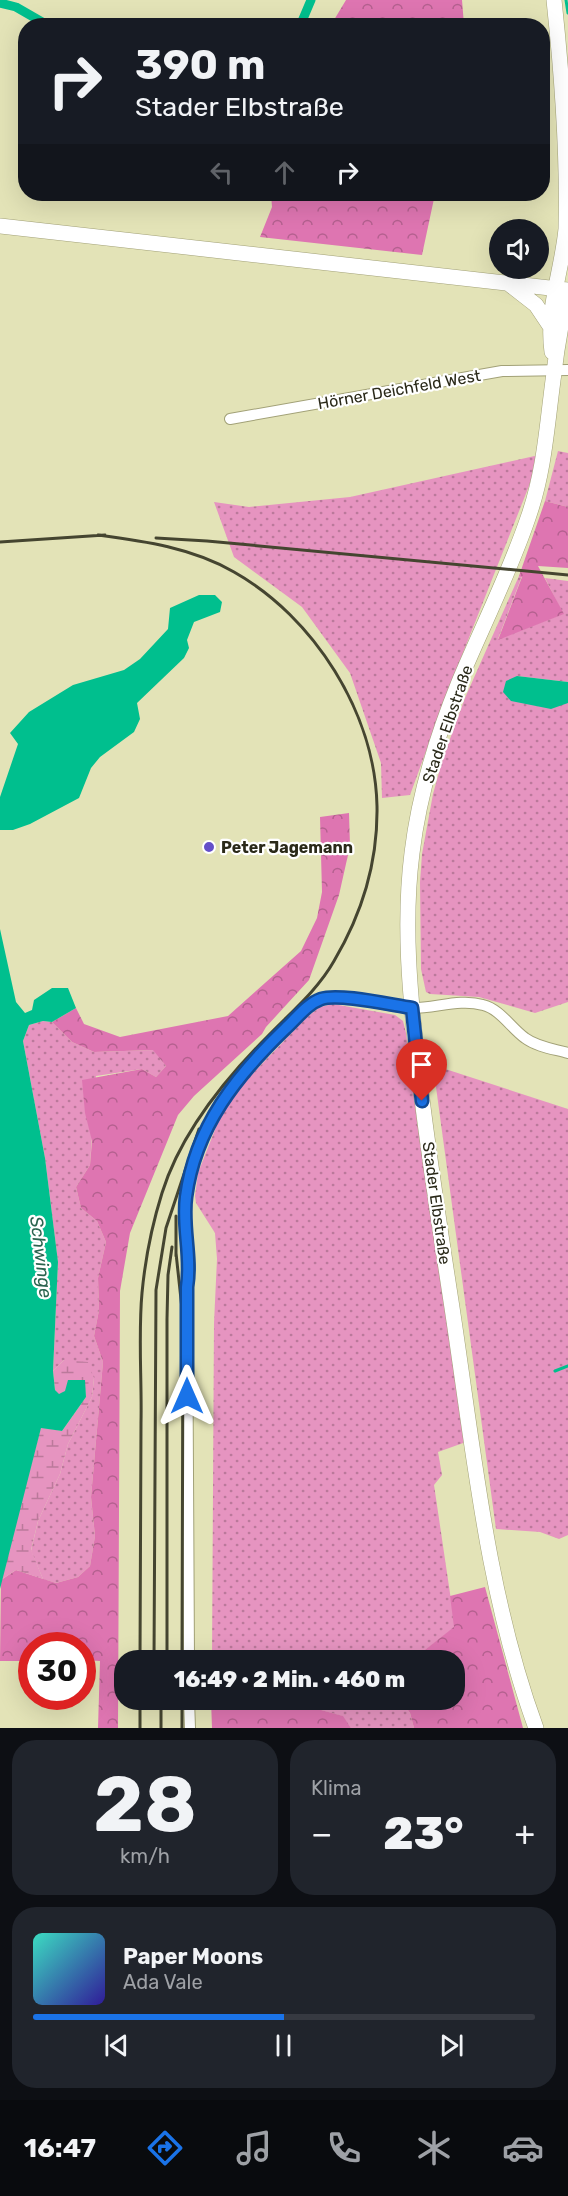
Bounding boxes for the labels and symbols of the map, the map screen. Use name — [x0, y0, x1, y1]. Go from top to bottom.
street label: Hörner Deichfeld West — [316, 366, 482, 413]
street label: Stader Elbstraße — [418, 662, 477, 786]
place label: Peter Jagemann — [221, 838, 353, 857]
marker: Peter Jagemann — [202, 840, 216, 854]
pin — [396, 1039, 447, 1101]
street label: Stader Elbstraße — [418, 1140, 455, 1266]
water label: Schwinge — [25, 1215, 57, 1299]
position arrow — [155, 1364, 219, 1428]
speed limit sign: 30 — [18, 1632, 96, 1710]

